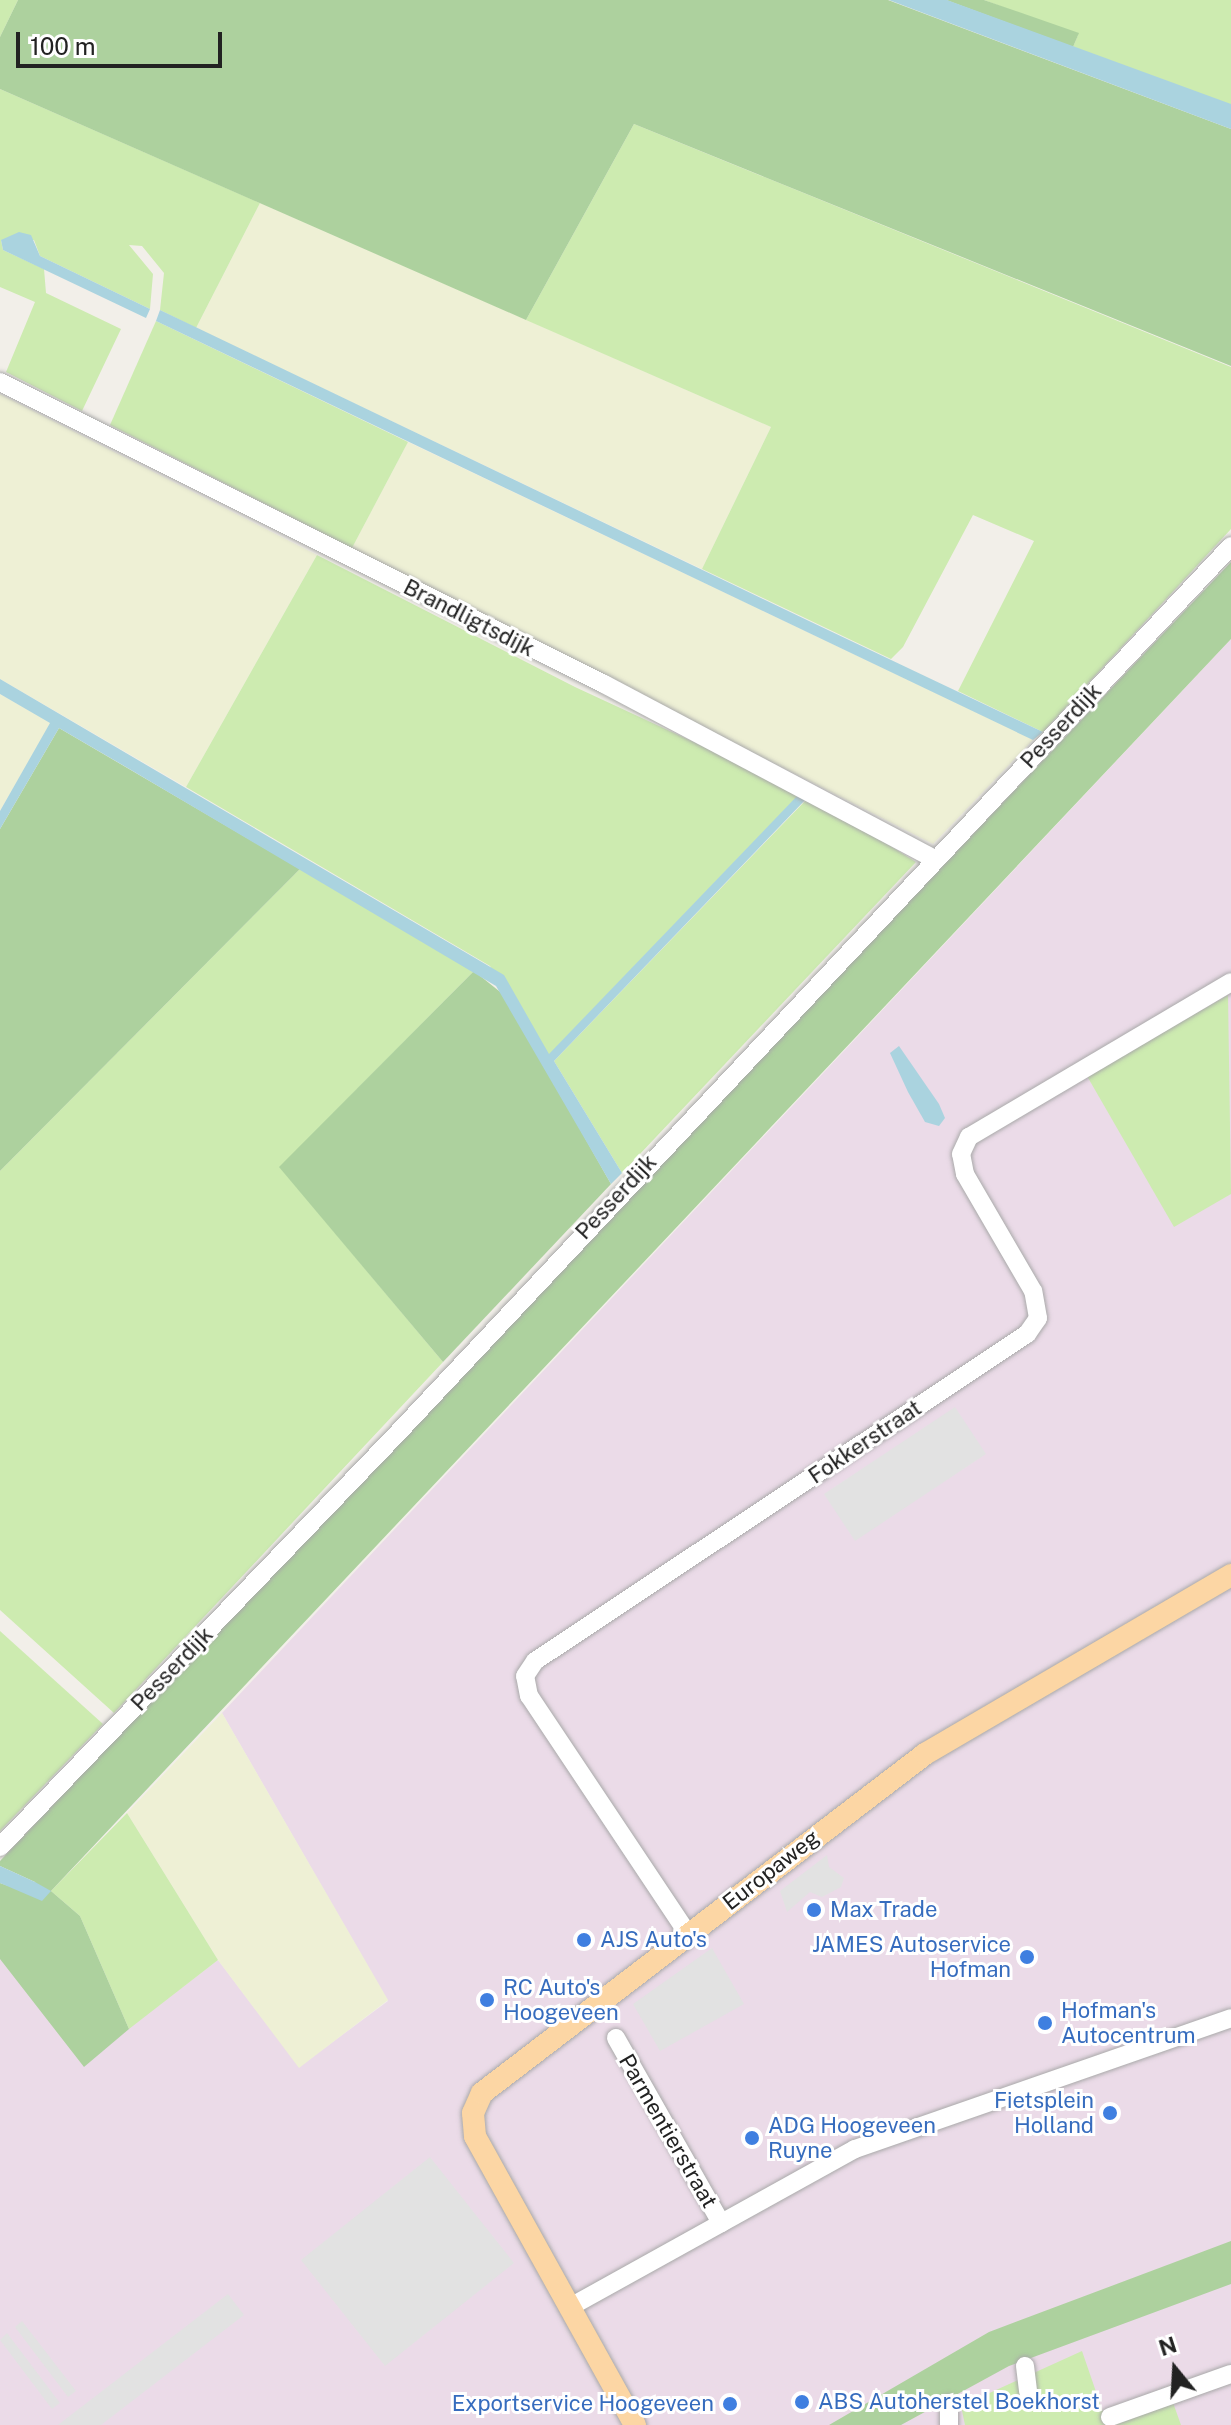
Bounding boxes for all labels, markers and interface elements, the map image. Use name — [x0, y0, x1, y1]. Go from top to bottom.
scale bar — [20, 16, 226, 66]
text: 100 m — [30, 32, 96, 60]
street label: Brandligtsdijk — [399, 574, 539, 662]
street label: Pesserdijk — [1015, 678, 1107, 774]
street label: Pesserdijk — [570, 1149, 662, 1245]
street label: Fokkerstraat — [804, 1395, 926, 1489]
street label: Pesserdijk — [126, 1622, 218, 1716]
street label: Europaweg — [718, 1824, 824, 1916]
place label: Max Trade — [830, 1897, 937, 1923]
marker: Max Trade — [805, 1901, 823, 1919]
place label: AJS Auto's — [600, 1927, 707, 1953]
marker: AJS Auto's — [575, 1931, 593, 1949]
place label: JAMES Autoservice Hofman — [812, 1931, 1011, 1982]
marker: JAMES Autoservice Hofman — [1018, 1948, 1036, 1966]
place label: RC Auto's Hoogeveen — [503, 1974, 619, 2026]
marker: RC Auto's Hoogeveen — [478, 1991, 496, 2009]
place label: Hofman's Autocentrum — [1061, 1997, 1196, 2048]
marker: Hofman's Autocentrum — [1036, 2014, 1054, 2032]
street label: Parmentierstraat — [613, 2049, 723, 2213]
place label: Fietsplein Holland — [994, 2087, 1094, 2138]
marker: Fietsplein Holland — [1101, 2104, 1119, 2122]
place label: ADG Hoogeveen Ruyne — [768, 2112, 936, 2164]
marker: ADG Hoogeveen Ruyne — [743, 2129, 761, 2147]
north arrow — [1135, 2329, 1215, 2409]
text: N — [1155, 2331, 1180, 2361]
place label: ABS Autoherstel Boekhorst — [818, 2389, 1100, 2415]
place label: Exportservice Hoogeveen — [452, 2391, 714, 2417]
marker: ABS Autoherstel Boekhorst — [793, 2393, 811, 2411]
marker: Exportservice Hoogeveen — [721, 2395, 739, 2413]

